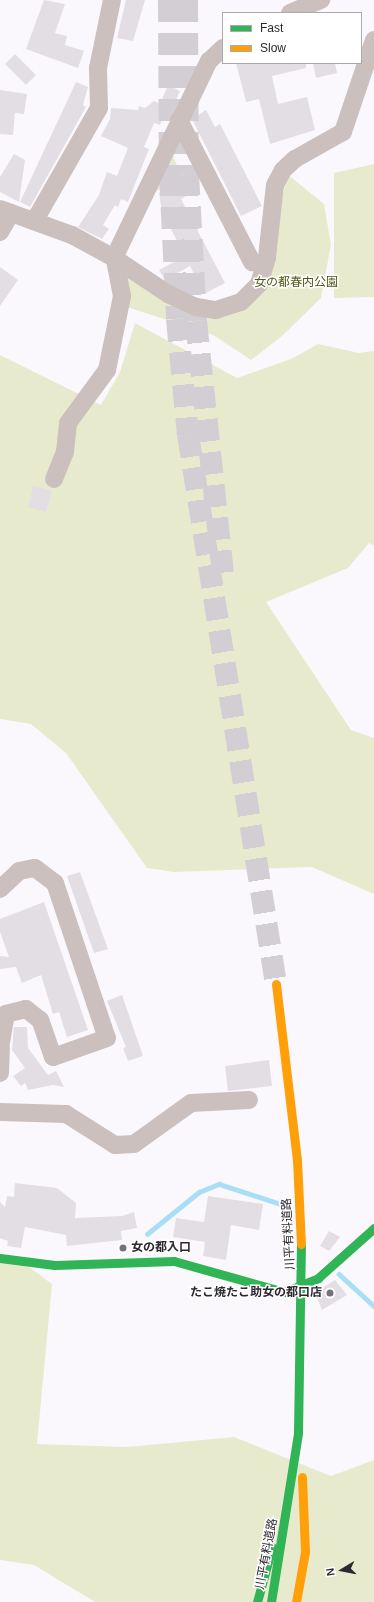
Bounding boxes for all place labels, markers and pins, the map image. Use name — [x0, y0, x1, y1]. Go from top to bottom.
place label: 女の都入口 — [131, 1241, 191, 1255]
marker: 女の都入口 — [118, 1243, 128, 1253]
place label: たこ焼たこ助女の都口店 — [190, 1286, 322, 1300]
marker: たこ焼たこ助女の都口店 — [325, 1288, 335, 1298]

